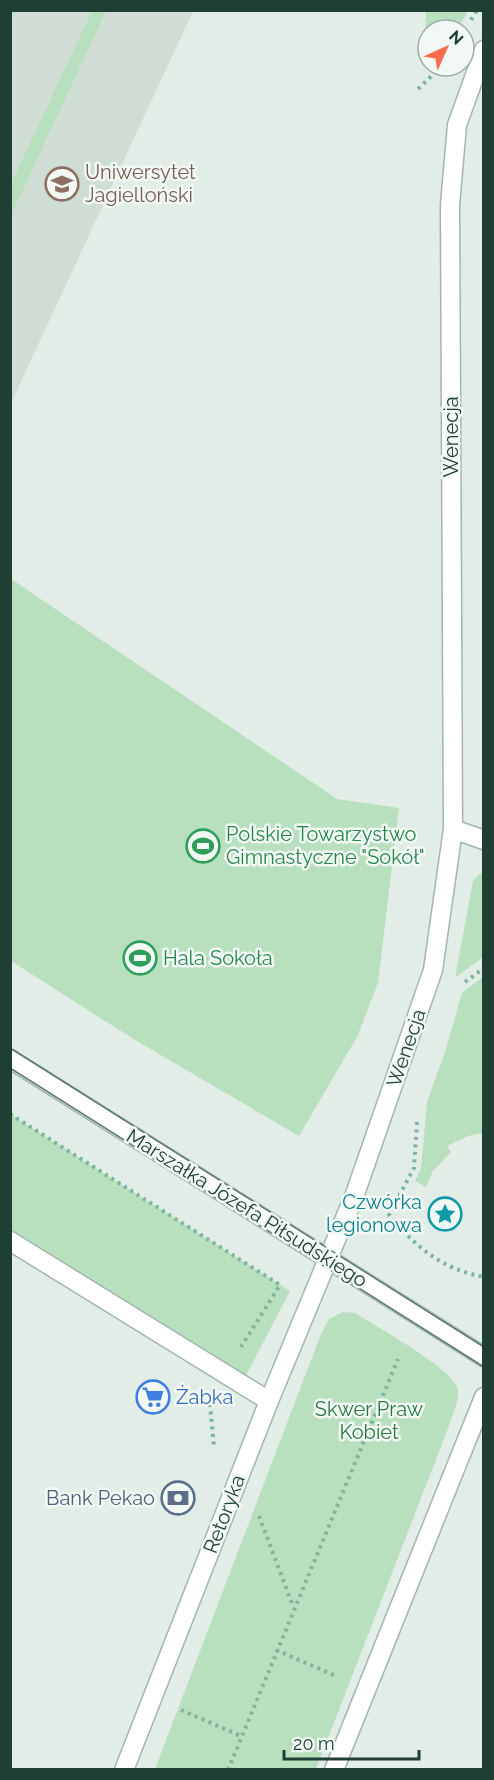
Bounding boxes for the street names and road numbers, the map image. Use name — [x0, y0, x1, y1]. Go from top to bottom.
street label: Wenecja — [439, 396, 463, 478]
street label: Wenecja — [381, 1006, 431, 1090]
street label: Marszałka Józefa Piłsudskiego — [122, 1124, 372, 1292]
street label: Retoryka — [198, 1471, 250, 1557]

